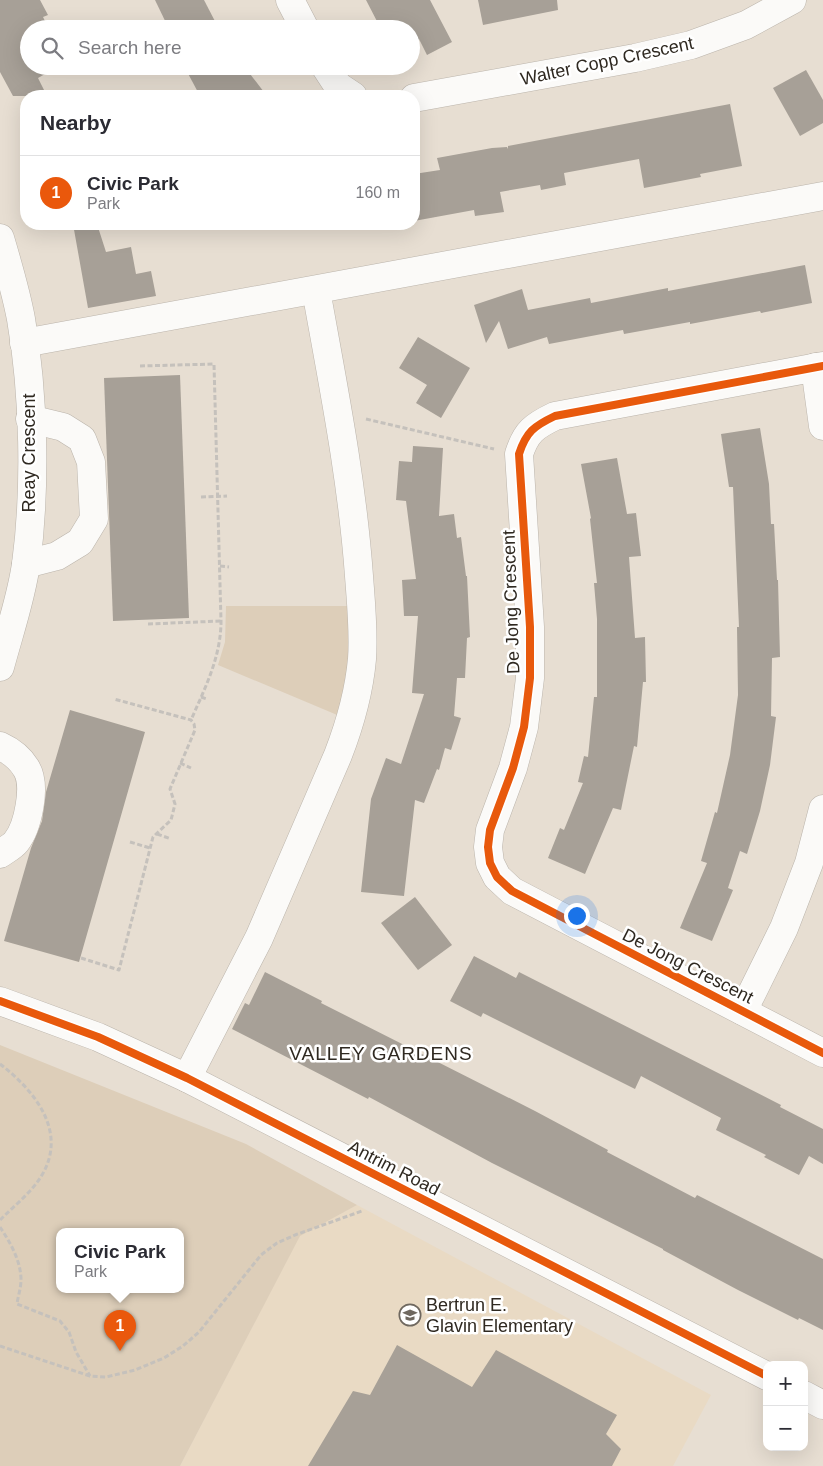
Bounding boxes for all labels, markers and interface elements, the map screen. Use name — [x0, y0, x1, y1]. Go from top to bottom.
search box — [20, 20, 420, 75]
street label: Walter Copp Crescent — [519, 33, 695, 89]
icon: search — [38, 34, 66, 62]
text: Search here — [78, 37, 182, 58]
text: Nearby — [40, 111, 111, 134]
text: Civic Park — [87, 173, 179, 194]
text: 1 — [52, 184, 60, 201]
text: 160 m — [356, 184, 400, 201]
text: Park — [87, 195, 120, 212]
street label: Reay Crescent — [19, 393, 39, 513]
street label: De Jong Crescent — [498, 530, 524, 674]
your location — [564, 903, 590, 929]
street label: De Jong Crescent — [619, 924, 757, 1008]
district label: VALLEY GARDENS — [289, 1043, 473, 1064]
street label: Antrim Road — [345, 1136, 443, 1200]
popup — [56, 1228, 184, 1293]
text: Civic Park — [74, 1241, 166, 1262]
text: Park — [74, 1263, 107, 1280]
place label: Bertrun E. Glavin Elementary — [426, 1295, 573, 1336]
school or university icon: Bertrun E. Glavin Elementary — [398, 1303, 422, 1327]
pin: 1 — [104, 1310, 136, 1351]
map controls — [763, 1361, 808, 1451]
button: + — [763, 1361, 808, 1406]
button: − — [763, 1406, 808, 1451]

